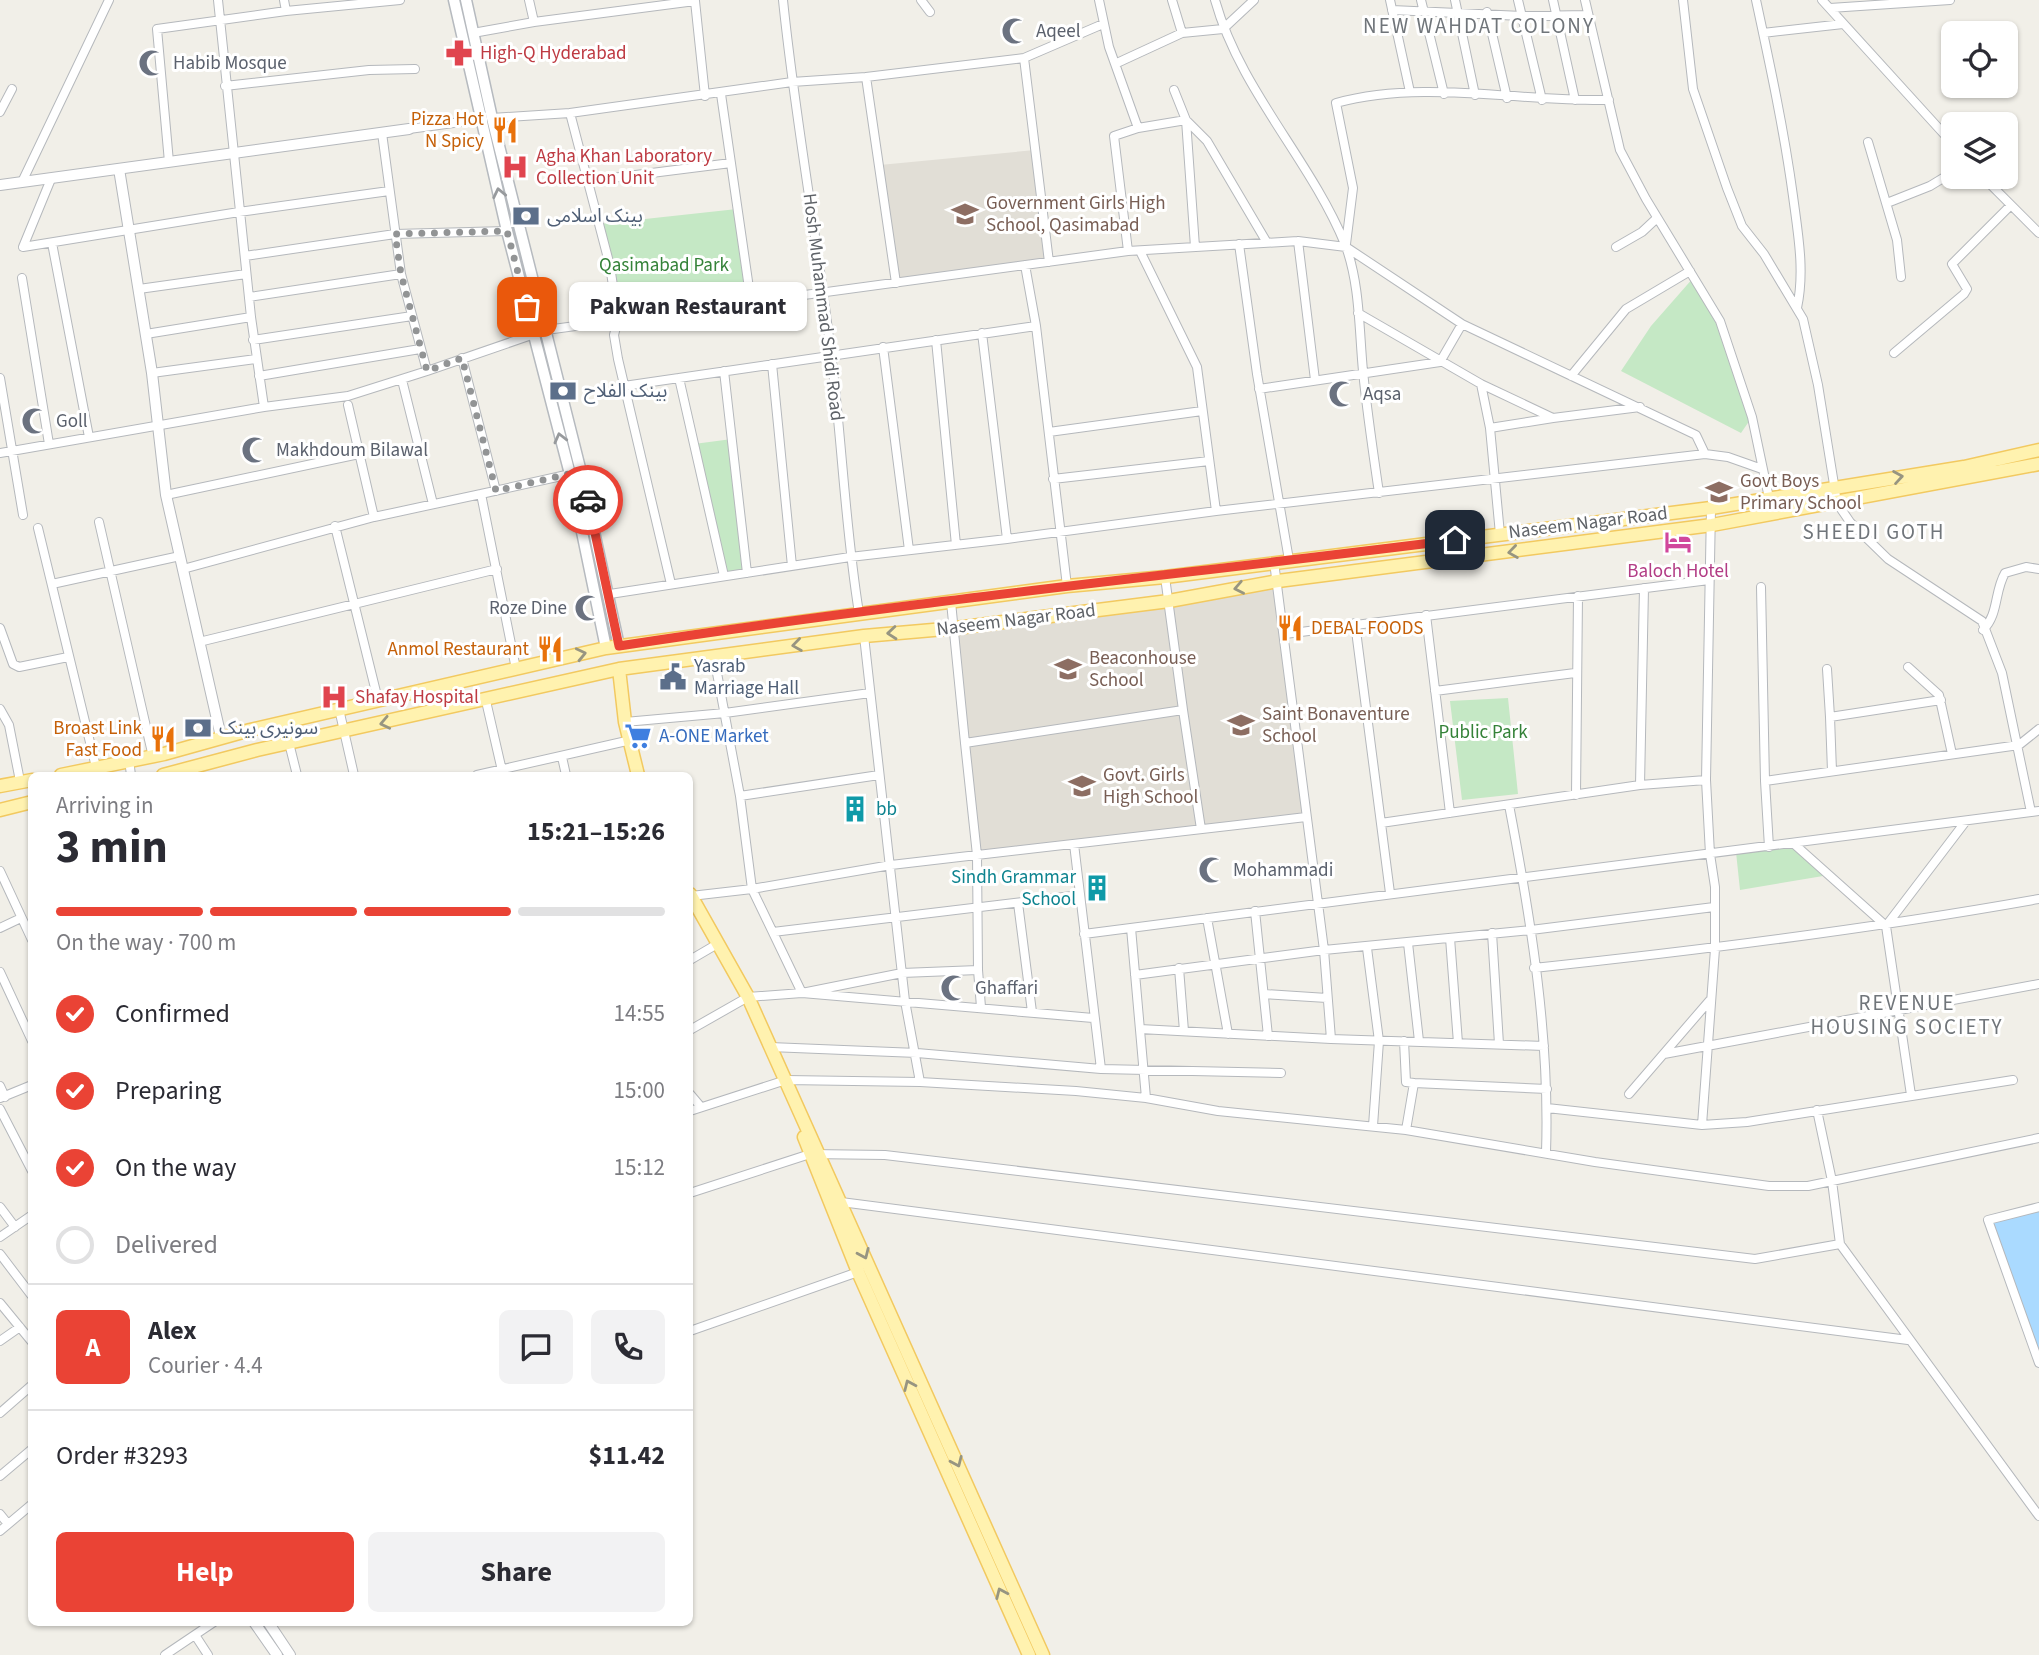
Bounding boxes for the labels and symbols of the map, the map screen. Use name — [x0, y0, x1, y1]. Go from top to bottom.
district label: NEW WAHDAT COLONY — [1363, 11, 1595, 41]
mosque icon: Aqeel — [1000, 16, 1030, 46]
place label: Aqeel — [1036, 18, 1081, 45]
pharmacy icon: High-Q Hyderabad — [444, 38, 474, 68]
place label: High-Q Hyderabad — [480, 40, 627, 67]
mosque icon: Habib Mosque — [137, 48, 167, 78]
place label: Habib Mosque — [173, 50, 287, 77]
place label: Pizza Hot N Spicy — [411, 106, 485, 155]
restaurant icon: Pizza Hot N Spicy — [490, 115, 520, 145]
place label: Agha Khan Laboratory Collection Unit — [536, 143, 712, 192]
hospital icon: Agha Khan Laboratory Collection Unit — [500, 152, 530, 182]
one-way arrow — [492, 187, 507, 199]
place label: Government Girls High School, Qasimabad — [986, 190, 1166, 239]
street label: Hosh Muhammad Shidi Road — [796, 192, 850, 422]
school or university icon: Government Girls High School, Qasimabad — [950, 199, 980, 229]
bank icon: بینک اسلامی — [511, 201, 541, 231]
place label: بینک اسلامی — [547, 203, 643, 230]
park label: Qasimabad Park — [599, 252, 730, 279]
pin — [497, 277, 557, 337]
callout: Pakwan Restaurant — [569, 282, 807, 332]
bank icon: بینک الفلاح — [548, 376, 578, 406]
place label: بینک الفلاح — [584, 378, 667, 405]
mosque icon: Aqsa — [1327, 379, 1357, 409]
place label: Aqsa — [1363, 381, 1401, 408]
mosque icon: Goll — [20, 406, 50, 436]
place label: Goll — [56, 408, 88, 435]
one-way arrow — [554, 432, 568, 444]
mosque icon: Makhdoum Bilawal — [240, 435, 270, 465]
place label: Makhdoum Bilawal — [276, 437, 428, 464]
courier — [553, 465, 623, 535]
place label: Govt Boys Primary School — [1740, 468, 1862, 517]
one-way arrow — [1892, 470, 1904, 485]
school or university icon: Govt Boys Primary School — [1704, 477, 1734, 507]
street label: Naseem Nagar Road — [1507, 500, 1669, 546]
pin — [1425, 510, 1485, 570]
district label: SHEEDI GOTH — [1802, 517, 1946, 547]
hotel icon: Baloch Hotel — [1663, 527, 1693, 557]
one-way arrow — [1507, 544, 1519, 559]
place label: Baloch Hotel — [1627, 558, 1729, 585]
one-way arrow — [1233, 580, 1245, 595]
mosque icon: Roze Dine — [573, 593, 603, 623]
place label: Roze Dine — [489, 595, 567, 622]
street label: Naseem Nagar Road — [935, 597, 1097, 643]
restaurant icon: DEBAL FOODS — [1275, 613, 1305, 643]
place label: DEBAL FOODS — [1311, 615, 1423, 642]
one-way arrow — [886, 625, 897, 640]
restaurant icon: Anmol Restaurant — [535, 634, 565, 664]
place label: Anmol Restaurant — [388, 636, 530, 663]
one-way arrow — [791, 638, 802, 653]
place label: Beaconhouse School — [1089, 645, 1196, 694]
one-way arrow — [574, 648, 586, 662]
place label: Yasrab Marriage Hall — [693, 653, 799, 702]
school or university icon: Beaconhouse School — [1053, 654, 1083, 684]
public building icon: Yasrab Marriage Hall — [658, 662, 688, 692]
hospital icon: Shafay Hospital — [319, 682, 349, 712]
place label: Shafay Hospital — [355, 684, 479, 711]
place label: Saint Bonaventure School — [1262, 701, 1410, 750]
school or university icon: Saint Bonaventure School — [1226, 710, 1256, 740]
bank icon: سونیری بینک — [183, 713, 213, 743]
one-way arrow — [379, 714, 391, 729]
place label: Broast Link Fast Food — [53, 715, 143, 764]
place label: سونیری بینک — [219, 715, 318, 742]
park label: Public Park — [1438, 719, 1528, 746]
supermarket icon: A-ONE Market — [623, 721, 653, 751]
place label: A-ONE Market — [659, 723, 769, 750]
restaurant icon: Broast Link Fast Food — [148, 724, 178, 754]
place label: Govt. Girls High School — [1103, 762, 1199, 811]
school or university icon: Govt. Girls High School — [1067, 771, 1097, 801]
building icon: bb — [840, 794, 870, 824]
place label: bb — [876, 796, 897, 823]
mosque icon: Mohammadi — [1197, 855, 1227, 885]
place label: Mohammadi — [1233, 857, 1333, 884]
place label: Sindh Grammar School — [951, 864, 1076, 913]
building icon: Sindh Grammar School — [1082, 873, 1112, 903]
mosque icon: Ghaffari — [939, 973, 969, 1003]
place label: Ghaffari — [975, 975, 1038, 1002]
district label: REVENUE HOUSING SOCIETY — [1810, 988, 2004, 1042]
one-way arrow — [856, 1247, 870, 1259]
one-way arrow — [903, 1380, 917, 1392]
one-way arrow — [949, 1455, 963, 1467]
one-way arrow — [995, 1587, 1009, 1600]

